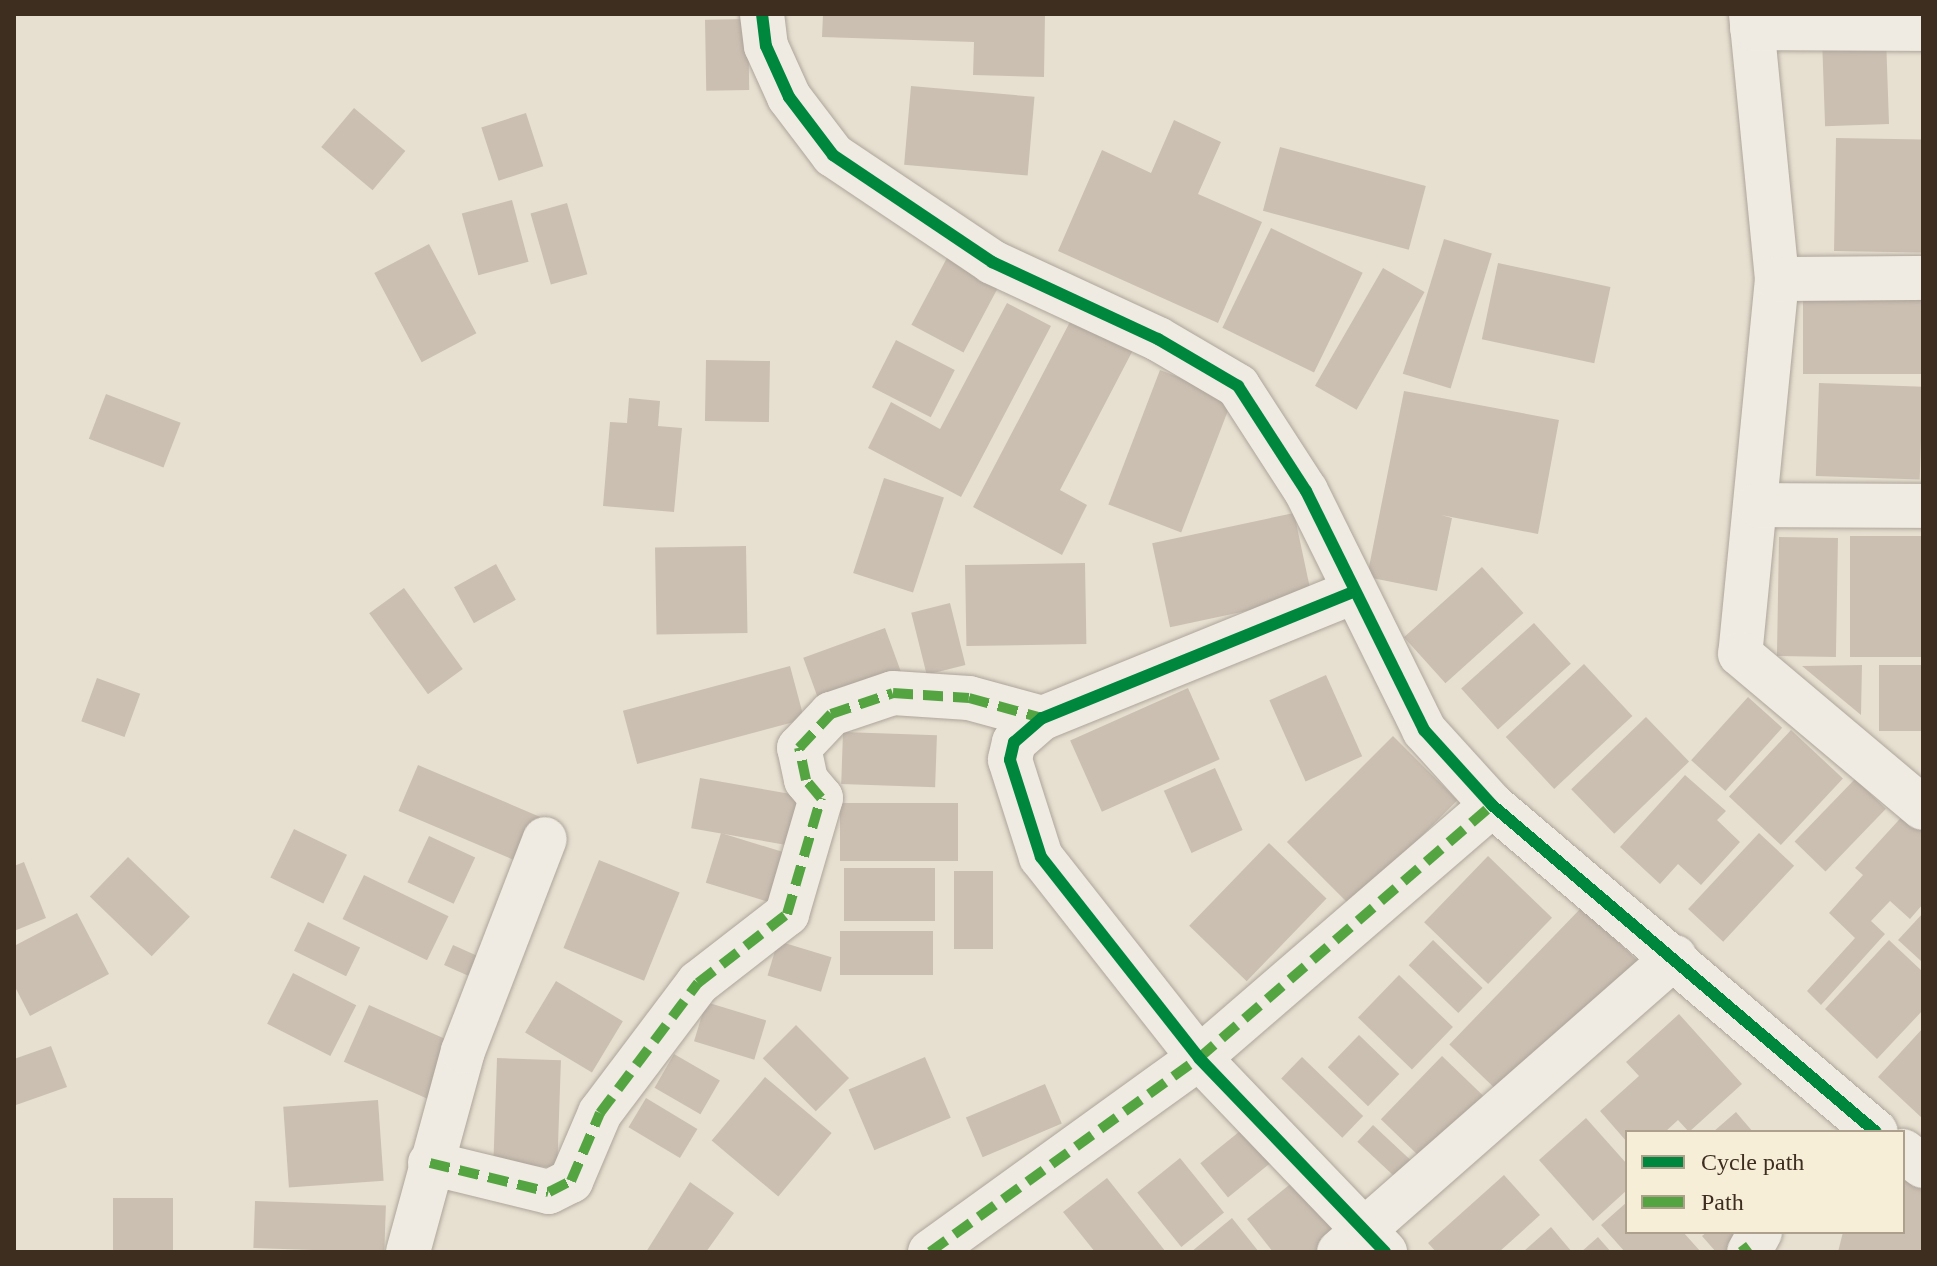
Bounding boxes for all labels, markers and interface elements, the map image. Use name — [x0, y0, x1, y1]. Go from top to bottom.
legend — [1625, 1130, 1905, 1234]
text: Cycle path — [1701, 1149, 1804, 1175]
text: Path — [1701, 1189, 1744, 1215]

